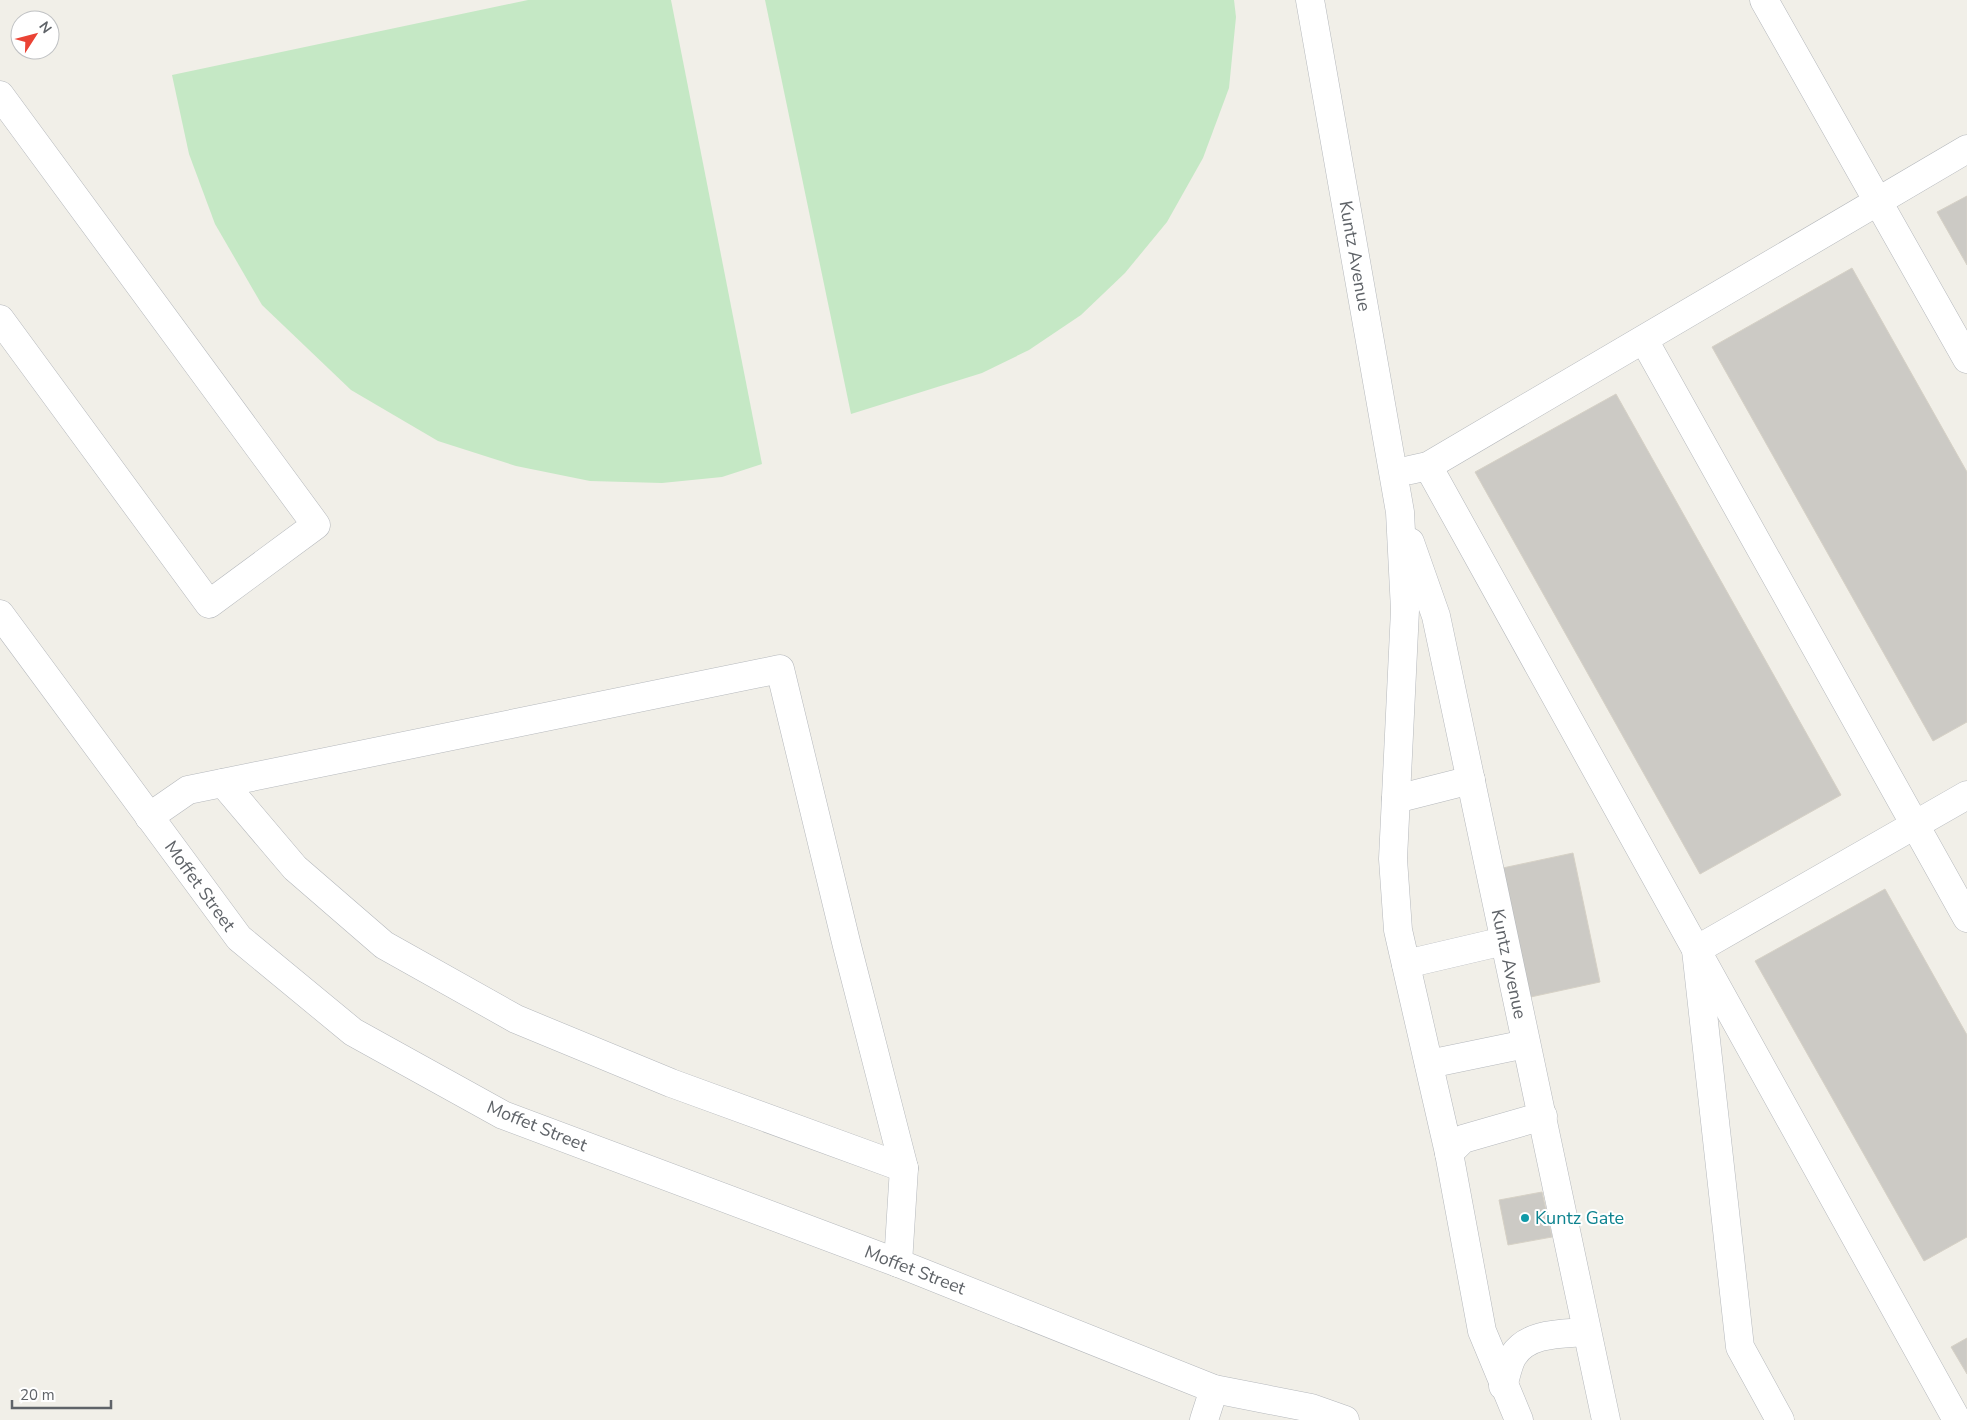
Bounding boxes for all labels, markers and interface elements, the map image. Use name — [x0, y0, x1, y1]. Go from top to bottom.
north arrow — [10, 10, 60, 60]
text: N — [34, 18, 56, 37]
street label: Kuntz Avenue — [1333, 199, 1377, 313]
street label: Moffet Street — [159, 836, 241, 937]
street label: Kuntz Avenue — [1486, 907, 1532, 1021]
street label: Moffet Street — [483, 1095, 591, 1157]
place label: Kuntz Gate — [1535, 1206, 1624, 1230]
marker: Kuntz Gate — [1519, 1212, 1531, 1224]
street label: Moffet Street — [861, 1240, 970, 1301]
scale bar — [12, 1378, 111, 1410]
text: 20 m — [20, 1385, 55, 1405]

